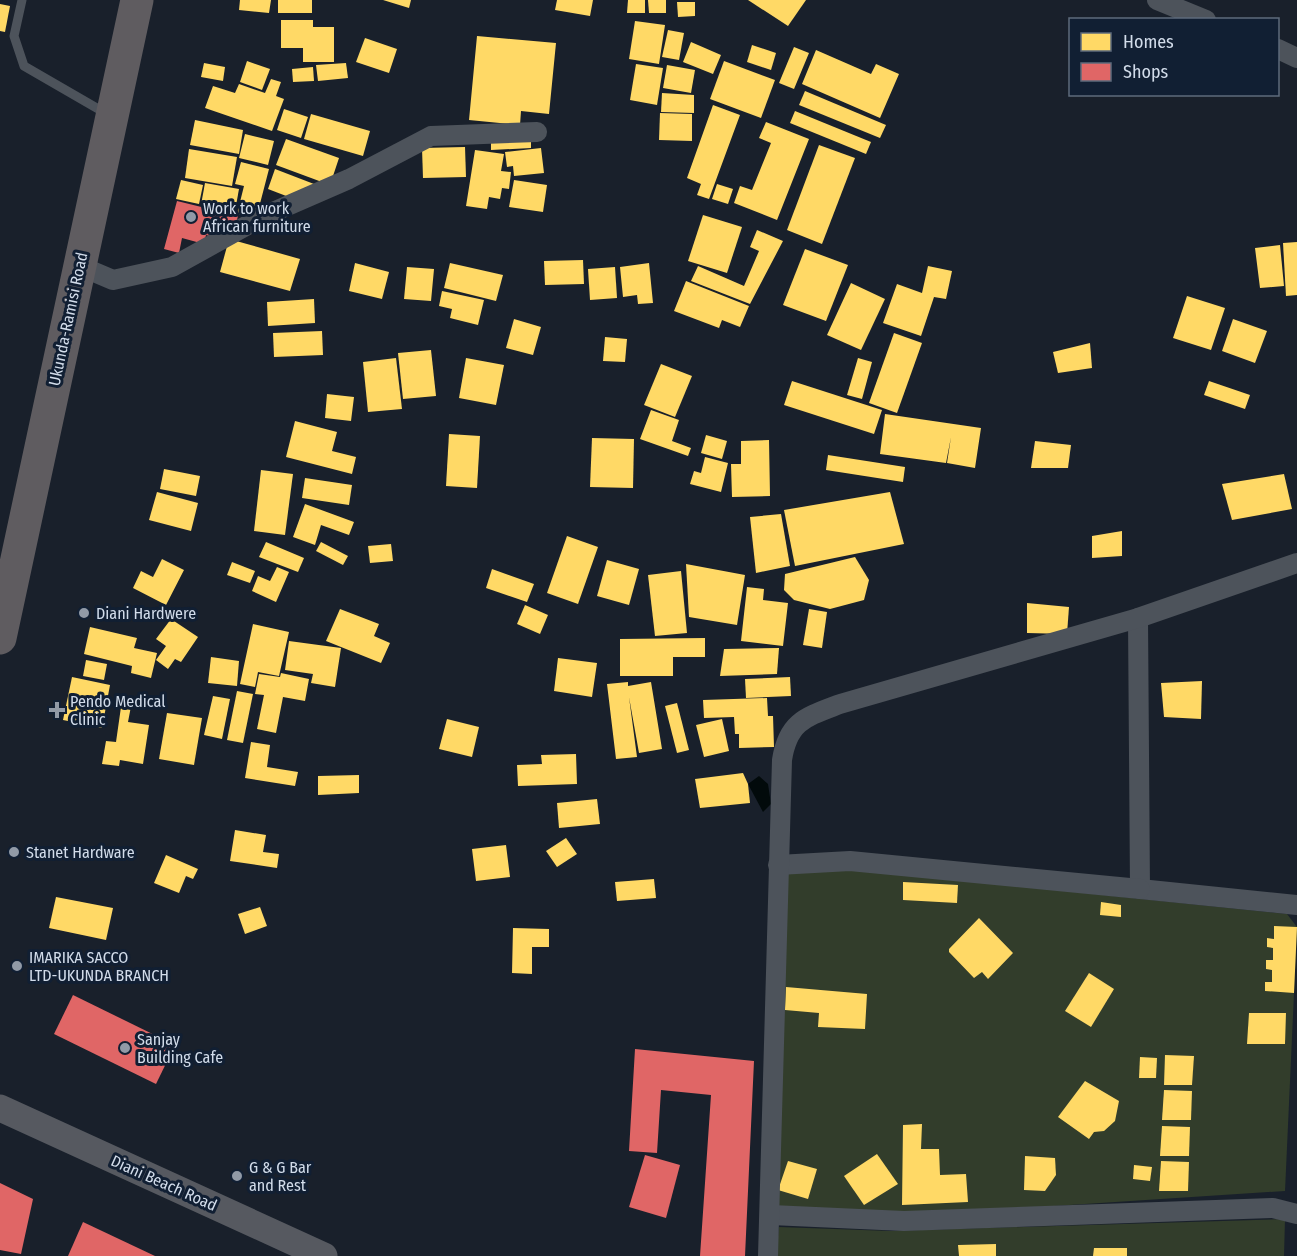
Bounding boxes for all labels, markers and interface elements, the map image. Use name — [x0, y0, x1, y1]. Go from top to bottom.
legend — [1069, 18, 1279, 96]
text: Homes — [1123, 31, 1174, 53]
text: Shops — [1123, 61, 1168, 83]
place label: Work to work African furniture — [203, 199, 311, 236]
marker: Work to work African furniture — [184, 210, 198, 224]
street label: Ukunda-Ramisi Road — [45, 250, 91, 388]
place label: Diani Hardwere — [96, 604, 196, 623]
marker: Diani Hardwere — [77, 606, 91, 620]
place label: Pendo Medical Clinic — [70, 692, 165, 729]
marker: Pendo Medical Clinic — [48, 701, 66, 719]
place label: Stanet Hardware — [26, 843, 135, 862]
marker: Stanet Hardware — [7, 845, 21, 859]
place label: IMARIKA SACCO LTD-UKUNDA BRANCH — [29, 948, 169, 985]
marker: IMARIKA SACCO LTD-UKUNDA BRANCH — [10, 959, 24, 973]
place label: Sanjay Building Cafe — [137, 1030, 223, 1067]
marker: Sanjay Building Cafe — [118, 1041, 132, 1055]
street label: Diani Beach Road — [108, 1151, 220, 1215]
place label: G & G Bar and Rest — [249, 1158, 312, 1195]
marker: G & G Bar and Rest — [230, 1169, 244, 1183]

